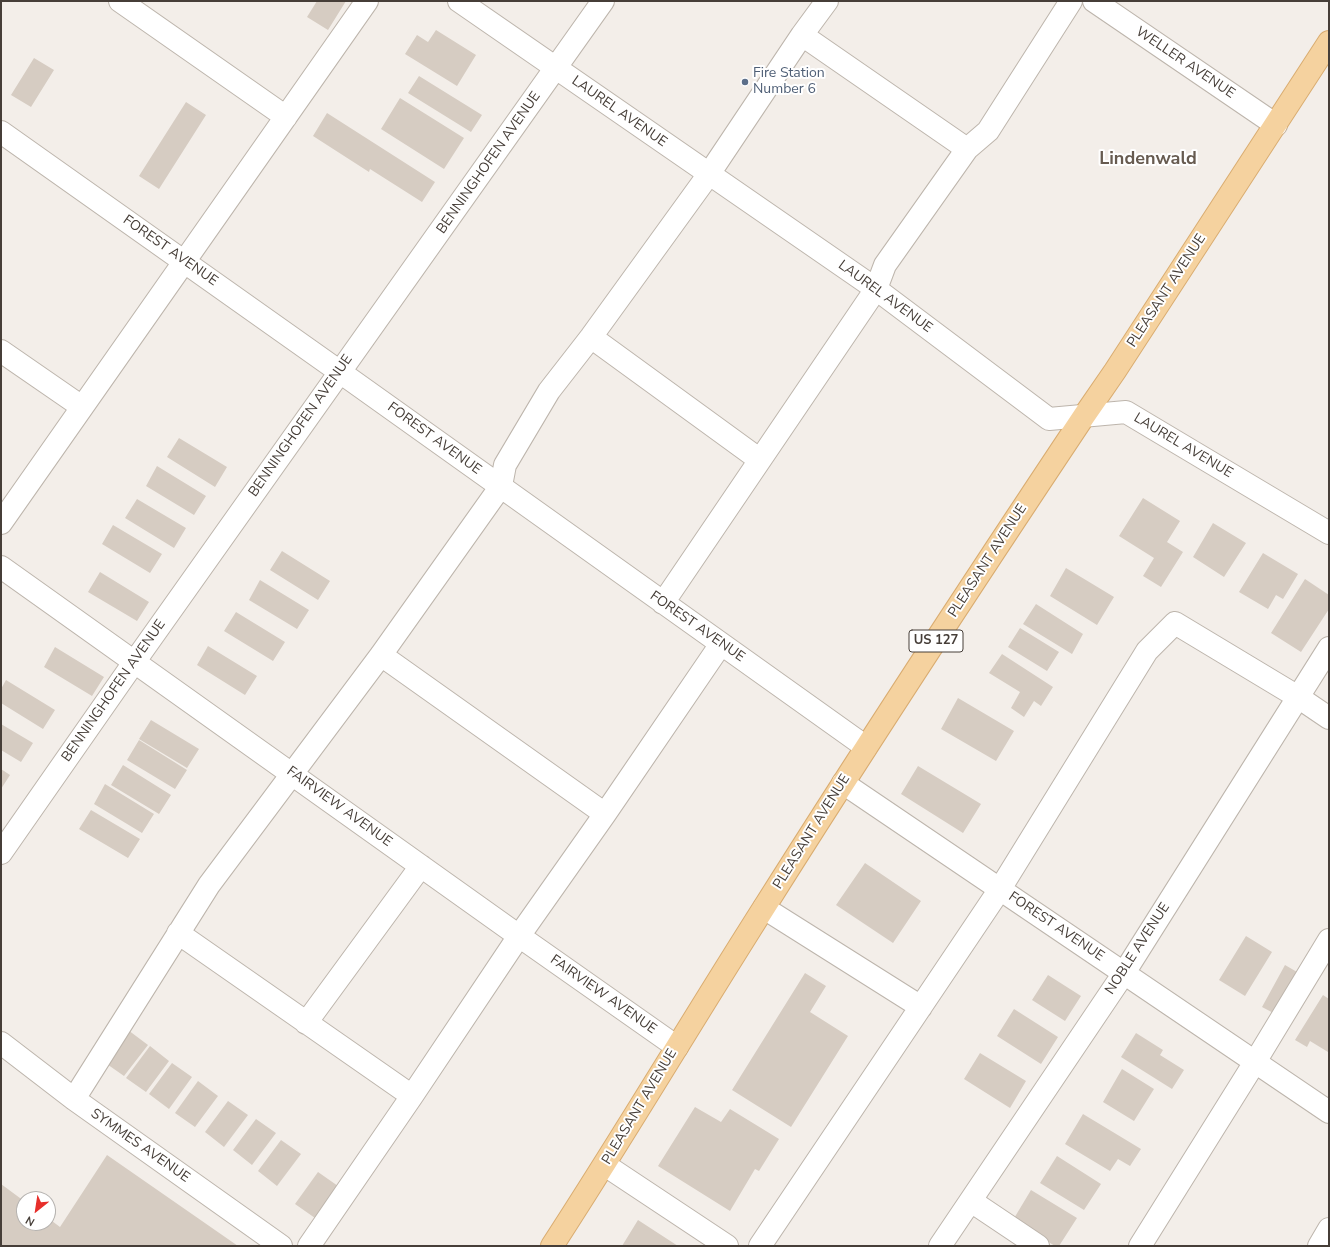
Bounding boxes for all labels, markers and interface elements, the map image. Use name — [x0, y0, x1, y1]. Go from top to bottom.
street label: WELLER AVENUE — [1132, 24, 1238, 102]
place label: Fire Station Number 6 — [753, 66, 825, 98]
street label: LAUREL AVENUE — [568, 73, 670, 151]
marker: Fire Station Number 6 — [740, 77, 750, 87]
street label: BENNINGHOFEN AVENUE — [433, 89, 545, 237]
district label: Lindenwald — [1099, 149, 1197, 171]
street label: FOREST AVENUE — [119, 212, 221, 290]
street label: PLEASANT AVENUE — [1124, 231, 1210, 351]
street label: LAUREL AVENUE — [835, 257, 935, 337]
street label: BENNINGHOFEN AVENUE — [245, 352, 357, 500]
street label: FOREST AVENUE — [384, 399, 484, 479]
street label: LAUREL AVENUE — [1131, 410, 1235, 482]
street label: PLEASANT AVENUE — [945, 501, 1031, 621]
street label: FOREST AVENUE — [646, 588, 748, 666]
street label: BENNINGHOFEN AVENUE — [58, 617, 170, 765]
road number: US 127 — [909, 630, 963, 652]
street label: FAIRVIEW AVENUE — [283, 763, 395, 851]
street label: PLEASANT AVENUE — [770, 772, 854, 892]
street label: FOREST AVENUE — [1005, 889, 1107, 965]
street label: NOBLE AVENUE — [1102, 900, 1174, 998]
street label: FAIRVIEW AVENUE — [547, 952, 659, 1038]
street label: PLEASANT AVENUE — [599, 1046, 681, 1168]
street label: SYMMES AVENUE — [87, 1106, 193, 1186]
north arrow — [16, 1191, 56, 1231]
text: N — [23, 1212, 38, 1230]

